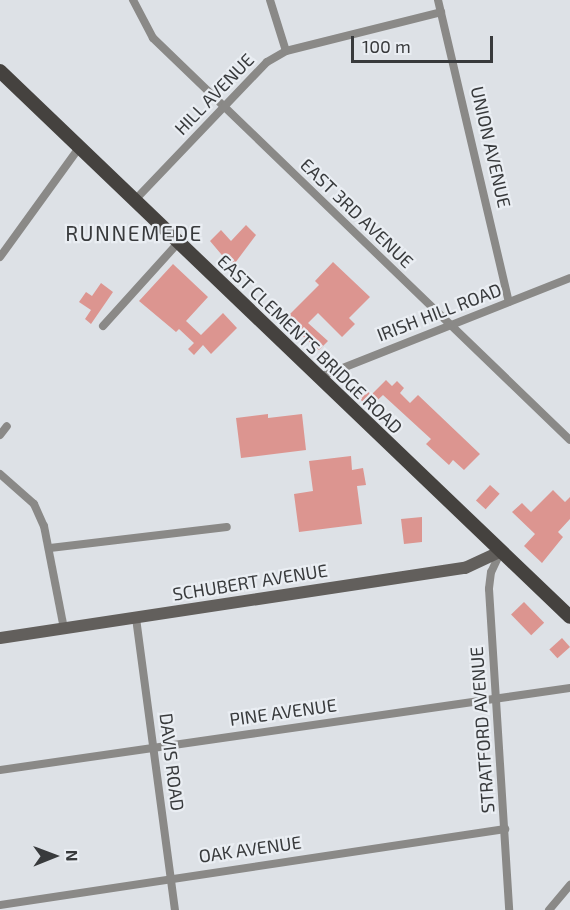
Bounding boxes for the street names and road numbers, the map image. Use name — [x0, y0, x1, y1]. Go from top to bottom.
street label: HILL AVENUE — [170, 49, 258, 139]
street label: UNION AVENUE — [466, 84, 516, 210]
street label: EAST 3RD AVENUE — [296, 153, 418, 273]
street label: EAST CLEMENTS BRIDGE ROAD — [213, 250, 407, 438]
street label: IRISH HILL ROAD — [373, 278, 505, 346]
street label: SCHUBERT AVENUE — [171, 559, 329, 605]
street label: STRATFORD AVENUE — [465, 646, 499, 814]
street label: PINE AVENUE — [228, 694, 338, 730]
street label: DAVIS ROAD — [155, 712, 189, 812]
street label: OAK AVENUE — [197, 831, 303, 867]

